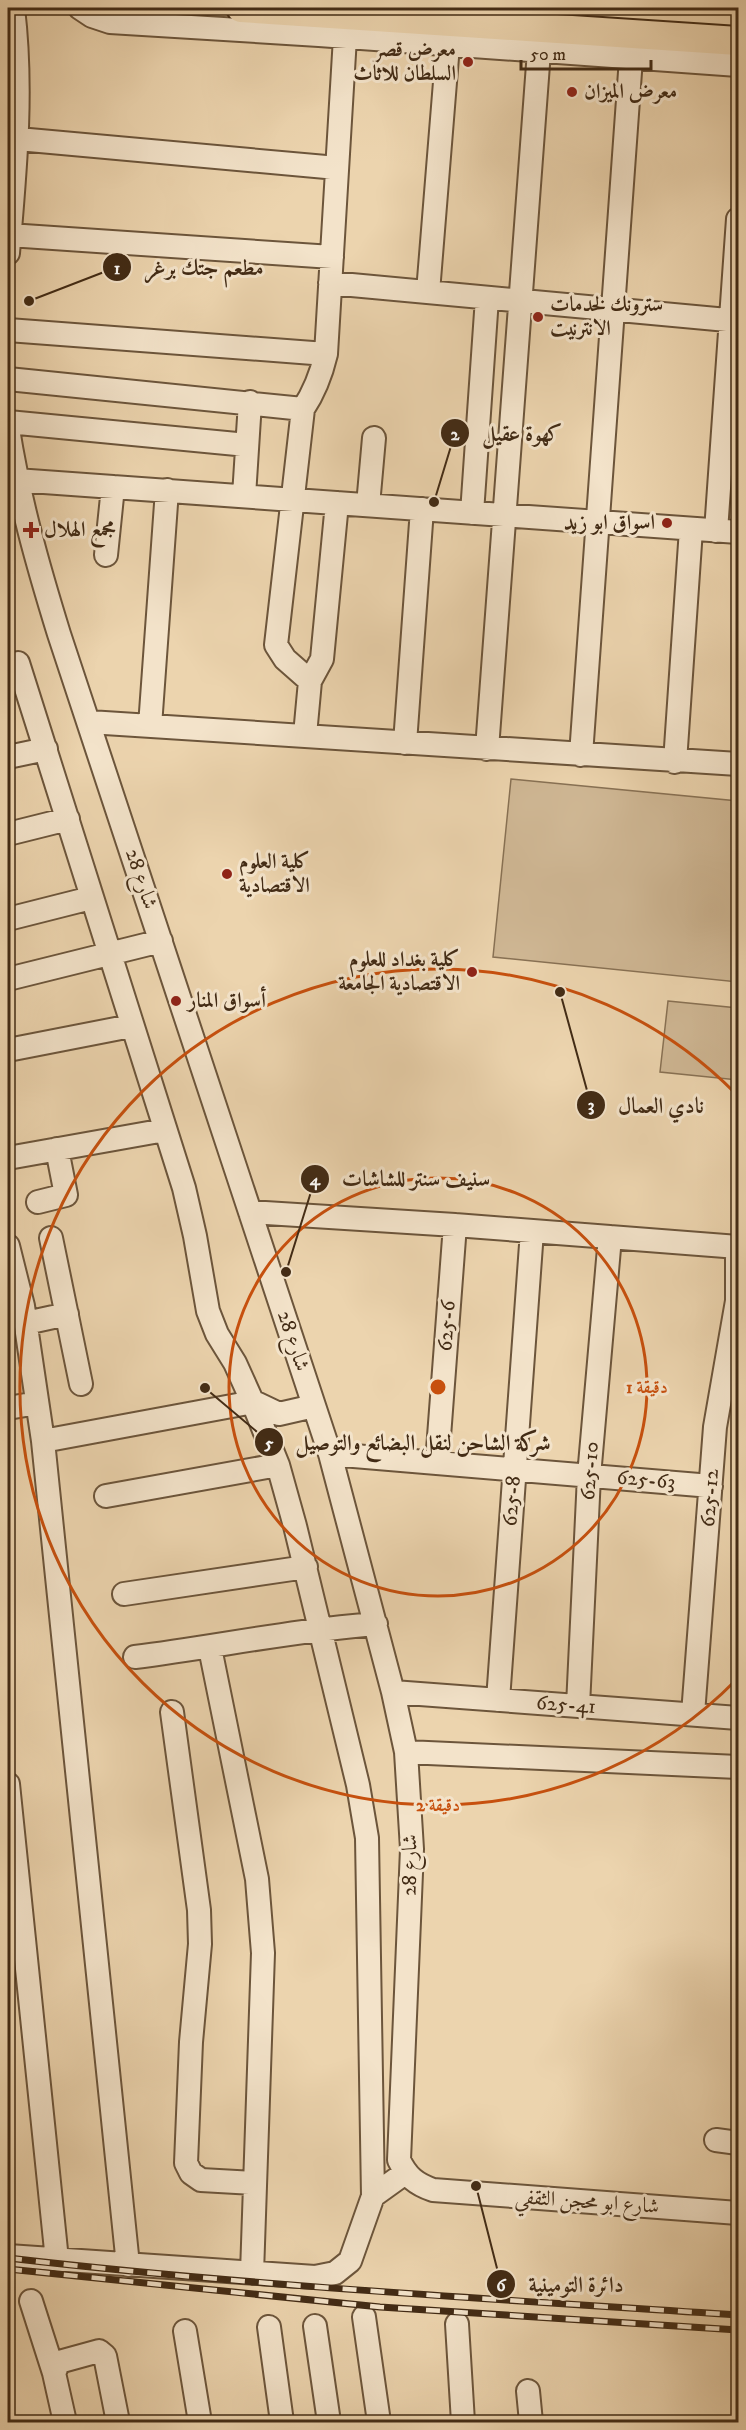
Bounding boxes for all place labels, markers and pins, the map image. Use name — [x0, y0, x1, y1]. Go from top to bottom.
place label: معرض قصر السلطان للاثاث — [353, 37, 456, 87]
marker: معرض قصر السلطان للاثاث — [461, 55, 475, 69]
place label: معرض الميزان — [584, 79, 677, 105]
marker: معرض الميزان — [565, 85, 579, 99]
callout: مطعم جتك برغر — [102, 247, 275, 287]
place label: سترونك لخدمات الانترنيت — [550, 292, 663, 342]
marker: سترونك لخدمات الانترنيت — [531, 310, 545, 324]
callout: كهوة عقيل — [440, 413, 574, 453]
place label: اسواق ابو زيد — [564, 510, 655, 536]
marker: اسواق ابو زيد — [660, 516, 674, 530]
place label: مجمع الهلال — [44, 517, 116, 548]
marker: مجمع الهلال — [22, 521, 40, 539]
place label: كلية العلوم الاقتصادية — [239, 849, 310, 899]
marker: كلية العلوم الاقتصادية — [220, 867, 234, 881]
place label: كلية بغداد للعلوم الاقتصادية الجامعة — [338, 947, 460, 997]
marker: كلية بغداد للعلوم الاقتصادية الجامعة — [465, 965, 479, 979]
place label: أسواق المنار — [186, 986, 266, 1014]
marker: أسواق المنار — [169, 994, 183, 1008]
callout: نادي العمال — [576, 1085, 716, 1125]
callout: سنيف سنتر للشاشات — [300, 1159, 502, 1199]
centre of rings — [428, 1377, 448, 1397]
callout: شركة الشاحن لنقل البضائع والتوصيل — [254, 1422, 563, 1462]
callout: دائرة التومينية — [486, 2264, 636, 2304]

